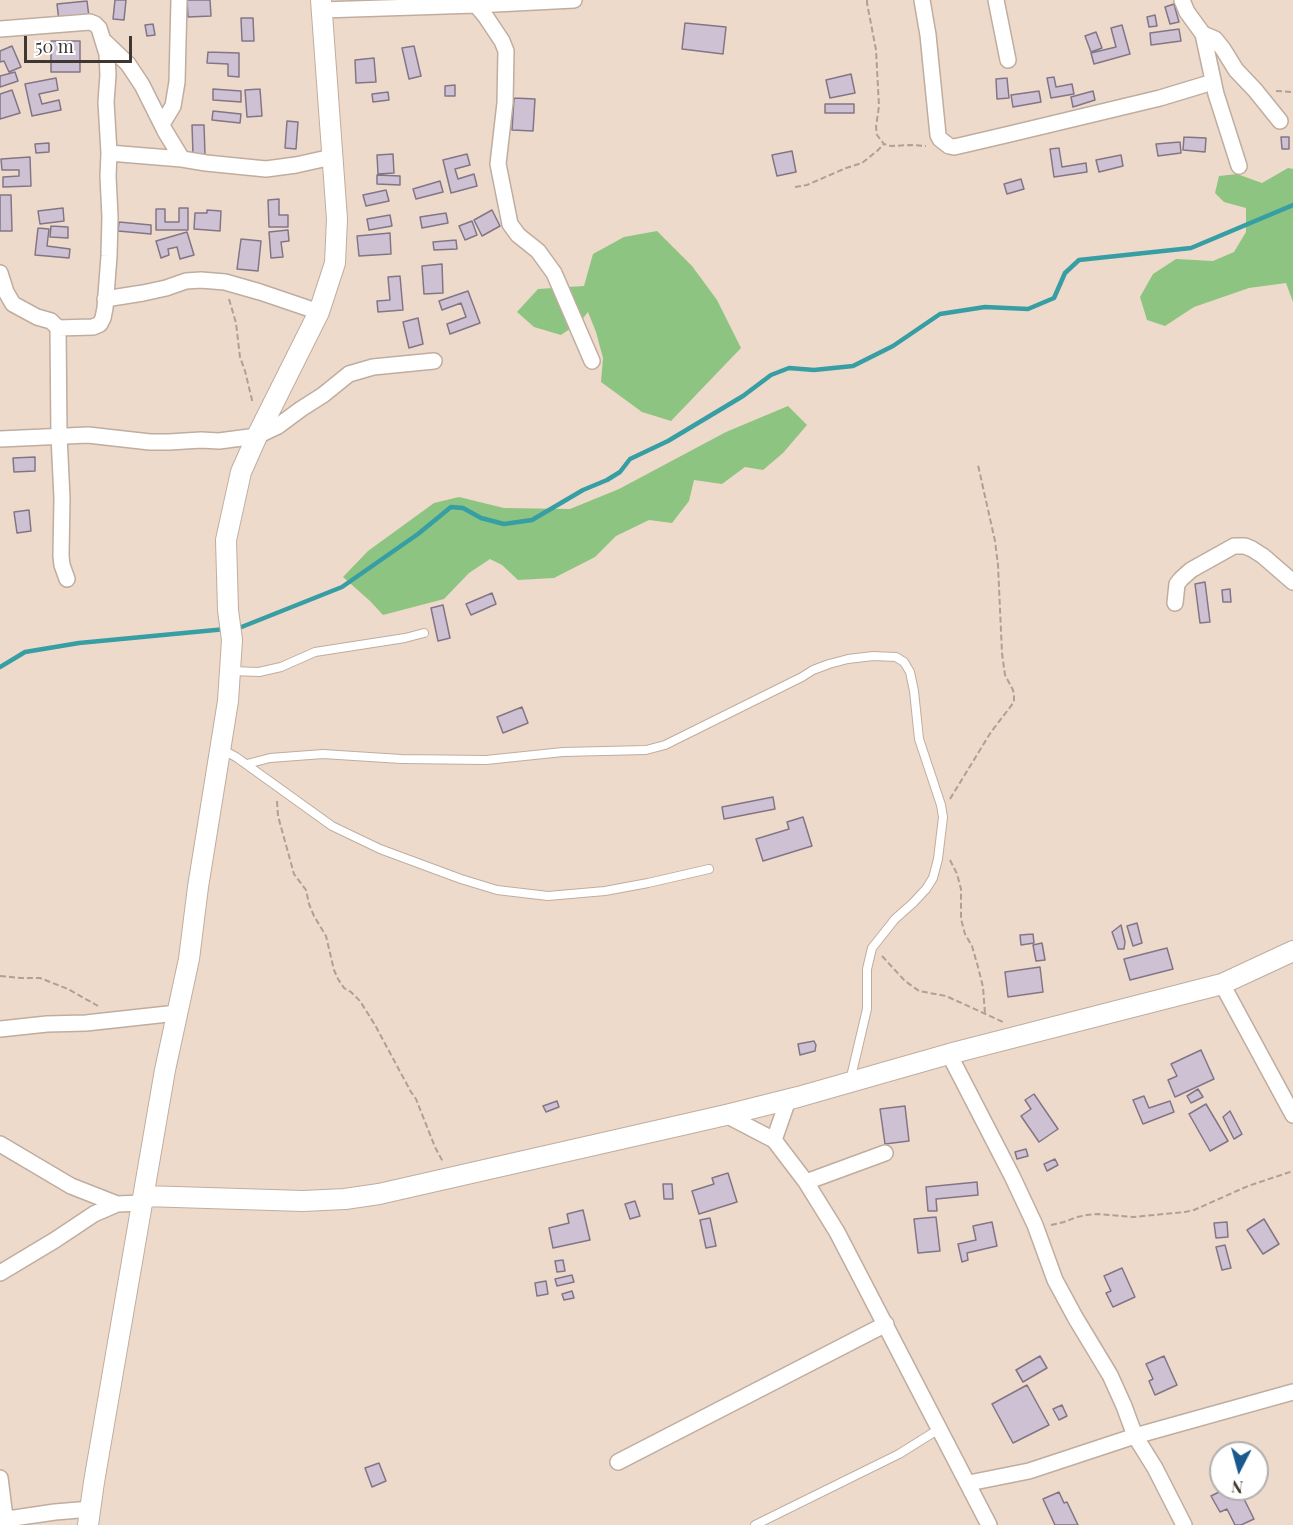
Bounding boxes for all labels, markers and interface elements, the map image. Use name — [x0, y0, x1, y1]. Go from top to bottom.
scale bar — [27, 24, 135, 62]
text: 50 m — [35, 34, 74, 58]
north arrow — [1209, 1441, 1269, 1501]
text: N — [1230, 1476, 1244, 1498]

